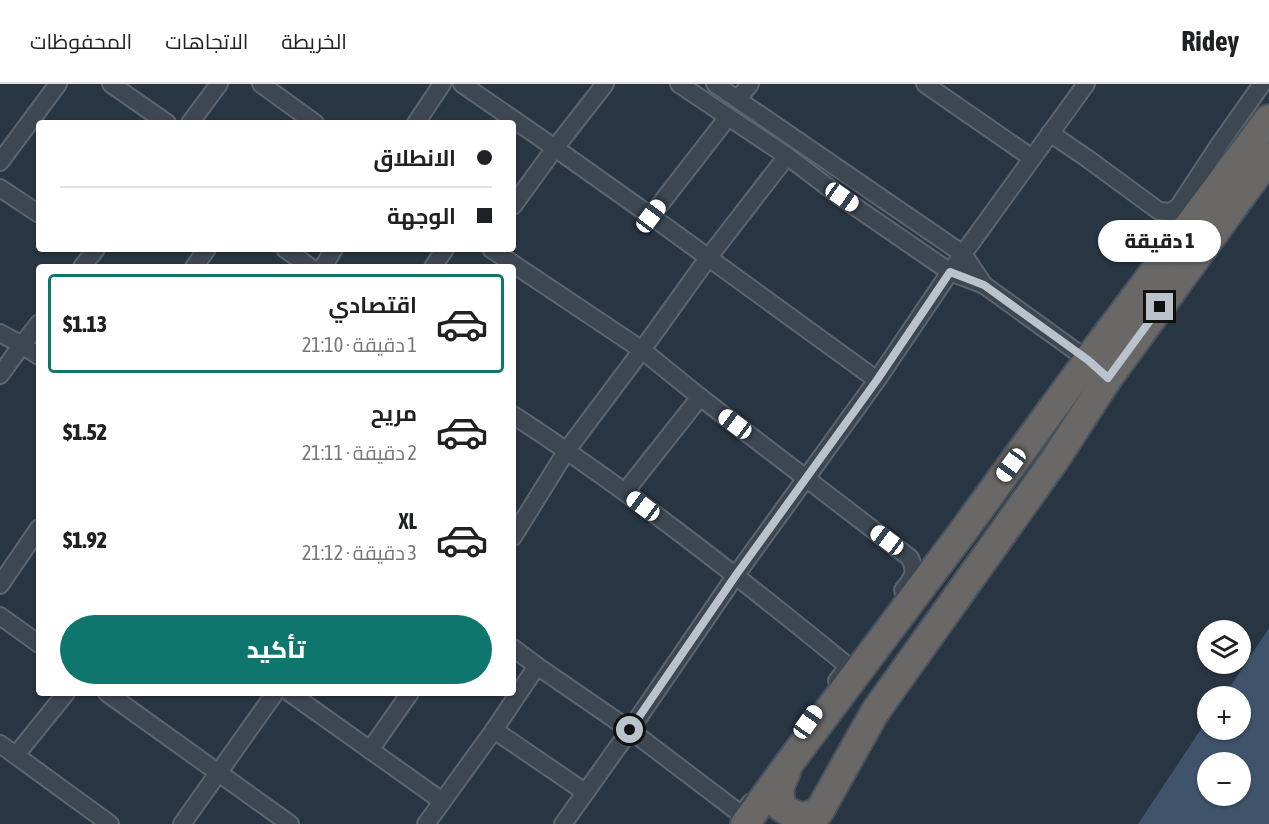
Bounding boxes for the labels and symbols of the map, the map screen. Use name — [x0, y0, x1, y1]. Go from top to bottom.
car — [822, 179, 862, 215]
car — [633, 196, 669, 236]
callout: 1 دقيقة — [1098, 220, 1222, 262]
route end — [1146, 293, 1173, 320]
car — [715, 406, 755, 442]
car — [993, 445, 1029, 485]
car — [623, 488, 663, 524]
car — [867, 522, 907, 558]
car — [790, 702, 826, 742]
route start — [616, 716, 643, 743]

